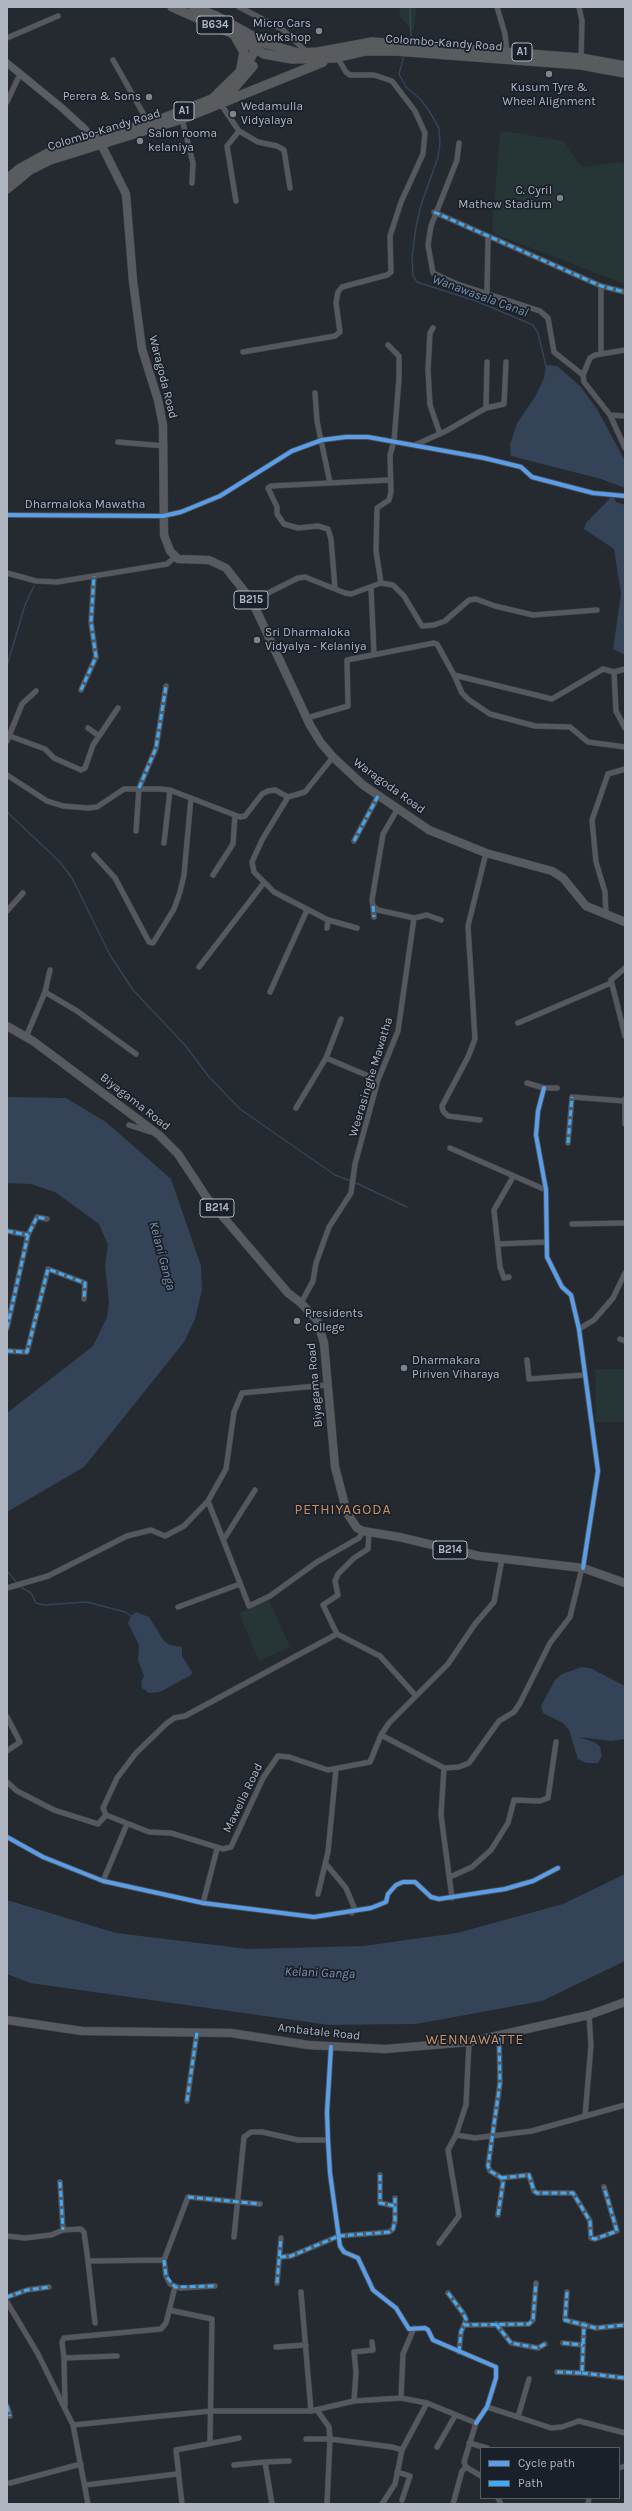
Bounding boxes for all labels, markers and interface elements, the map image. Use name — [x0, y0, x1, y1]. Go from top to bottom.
road number: B634 — [197, 16, 233, 34]
place label: Micro Cars Workshop — [253, 17, 311, 45]
marker: Micro Cars Workshop — [314, 26, 324, 36]
street label: Colombo-Kandy Road — [385, 32, 503, 54]
road number: A1 — [512, 43, 532, 61]
marker: Kusum Tyre & Wheel Alignment — [544, 69, 554, 79]
place label: Kusum Tyre & Wheel Alignment — [502, 81, 596, 109]
place label: Perera & Sons — [63, 90, 141, 104]
marker: Perera & Sons — [144, 92, 154, 102]
place label: Wedamulla Vidyalaya — [241, 100, 303, 128]
road number: A1 — [174, 102, 194, 120]
street label: Colombo-Kandy Road — [46, 106, 162, 154]
marker: Wedamulla Vidyalaya — [228, 109, 238, 119]
place label: Salon rooma kelaniya — [148, 127, 217, 155]
marker: Salon rooma kelaniya — [135, 136, 145, 146]
place label: C. Cyril Mathew Stadium — [458, 184, 552, 212]
marker: C. Cyril Mathew Stadium — [555, 193, 565, 203]
water label: Wanawasala Canal — [430, 271, 530, 321]
street label: Waragoda Road — [146, 334, 180, 420]
street label: Dharmaloka Mawatha — [25, 498, 145, 512]
road number: B215 — [234, 591, 268, 609]
place label: Sri Dharmaloka Vidyalya - Kelaniya — [265, 626, 366, 654]
marker: Sri Dharmaloka Vidyalya - Kelaniya — [252, 635, 262, 645]
street label: Waragoda Road — [350, 755, 428, 817]
street label: Weerasinghe Mawatha — [346, 1016, 396, 1138]
street label: Biyagama Road — [97, 1070, 173, 1134]
road number: B214 — [200, 1199, 234, 1217]
water label: Kelani Ganga — [145, 1220, 179, 1292]
place label: Presidents College — [305, 1307, 363, 1335]
marker: Presidents College — [292, 1316, 302, 1326]
street label: Biyagama Road — [304, 1342, 326, 1428]
place label: Dharmakara Piriven Viharaya — [412, 1354, 500, 1382]
marker: Dharmakara Piriven Viharaya — [399, 1363, 409, 1373]
district label: PETHIYAGODA — [295, 1502, 391, 1518]
road number: B214 — [433, 1541, 467, 1559]
street label: Mawella Road — [220, 1761, 266, 1835]
water label: Kelani Ganga — [284, 1964, 356, 1982]
street label: Ambatale Road — [277, 2021, 361, 2043]
district label: WENNAWATTE — [426, 2032, 524, 2048]
legend — [480, 2447, 620, 2499]
text: Cycle path — [518, 2456, 575, 2470]
text: Path — [518, 2476, 543, 2490]

